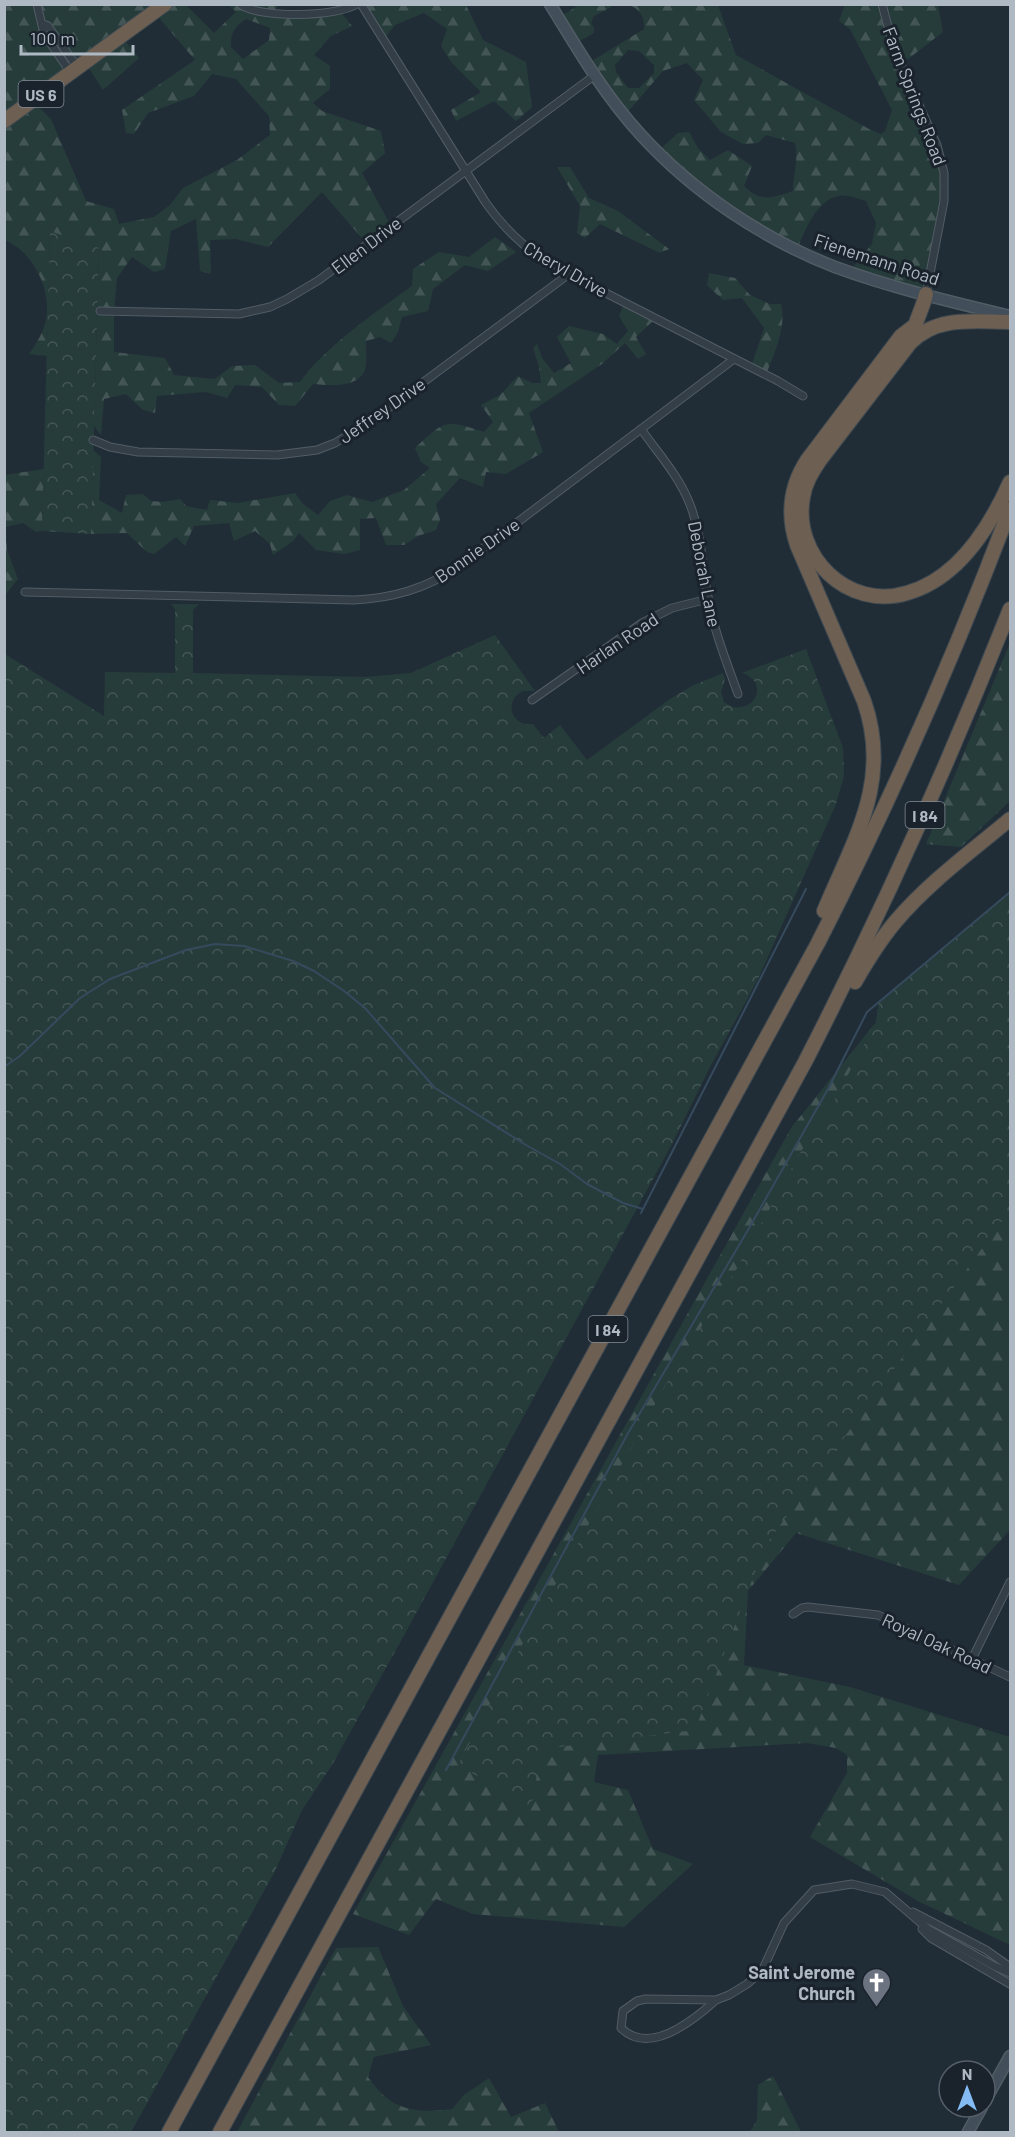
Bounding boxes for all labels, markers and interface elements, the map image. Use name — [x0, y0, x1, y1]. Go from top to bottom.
scale bar — [21, 18, 134, 56]
street label: Farm Springs Road — [878, 24, 952, 168]
text: 100 m — [30, 27, 75, 49]
road number: US 6 — [18, 81, 63, 107]
street label: Ellen Drive — [327, 211, 405, 279]
street label: Fienemann Road — [812, 228, 942, 290]
street label: Cheryl Drive — [520, 236, 612, 302]
street label: Jeffrey Drive — [335, 372, 429, 448]
street label: Bonnie Drive — [430, 513, 524, 587]
street label: Deborah Lane — [684, 519, 726, 629]
street label: Harlan Road — [572, 608, 662, 678]
road number: I 84 — [906, 802, 944, 828]
road number: I 84 — [588, 1316, 628, 1342]
street label: Royal Oak Road — [879, 1608, 995, 1678]
place label: Saint Jerome Church — [748, 1961, 855, 2004]
church icon: Saint Jerome Church — [860, 1966, 892, 2008]
north arrow — [937, 2059, 997, 2119]
text: N — [962, 2064, 972, 2083]

